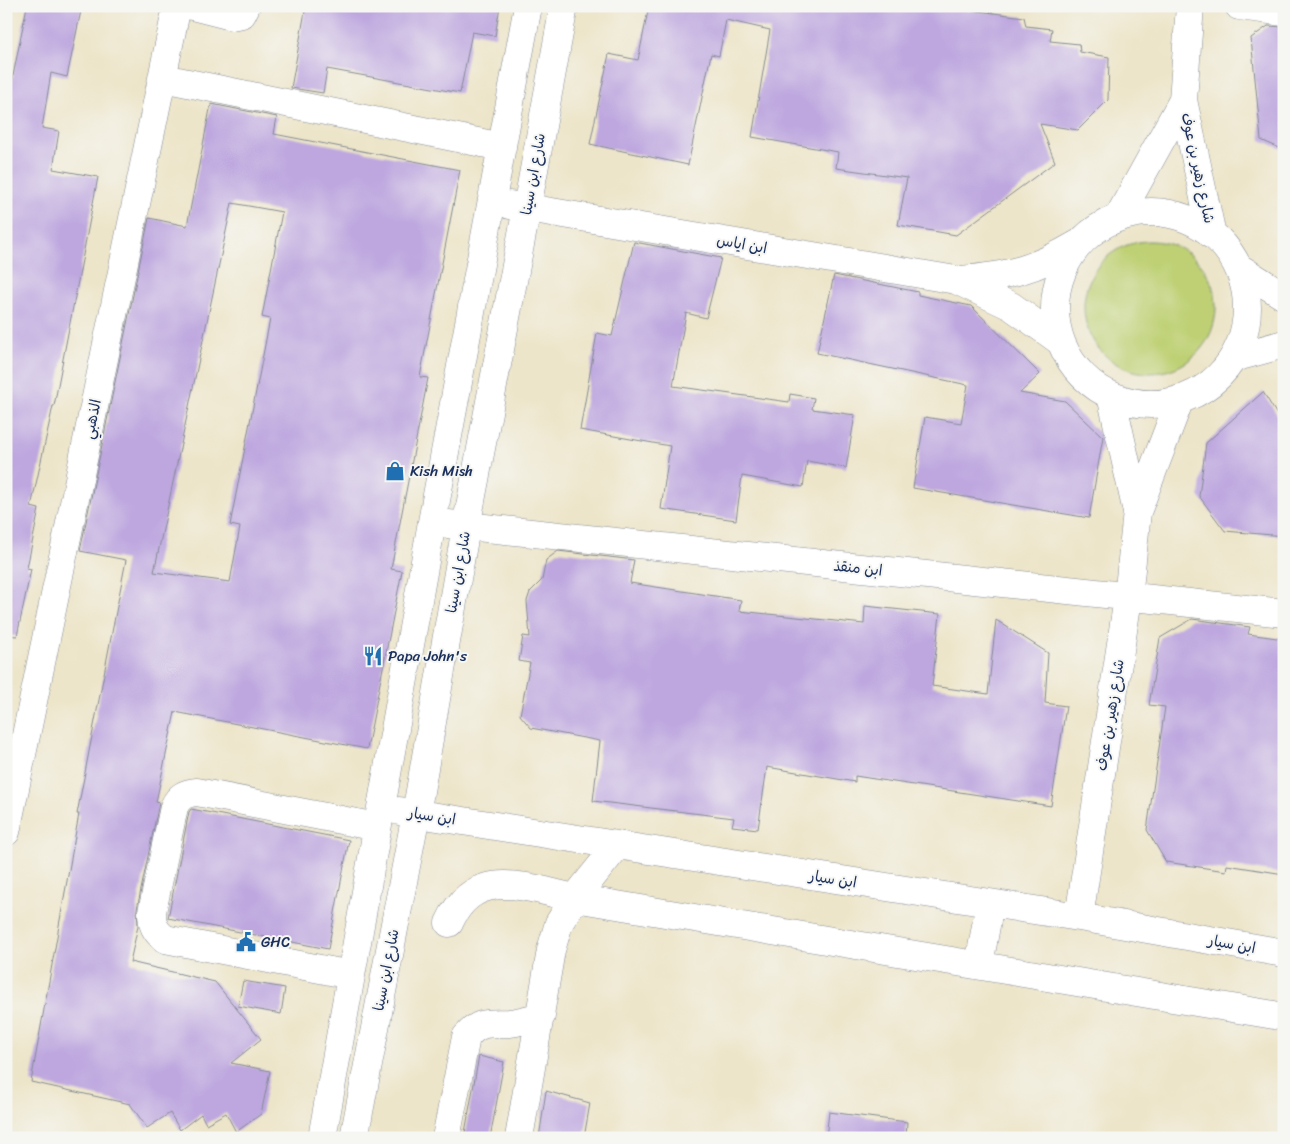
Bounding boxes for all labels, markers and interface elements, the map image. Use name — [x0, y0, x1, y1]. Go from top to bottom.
street label: شارع زهير بن عوف — [1174, 110, 1222, 226]
street label: شارع ابن سينا — [513, 131, 553, 217]
street label: ابن اياس — [715, 227, 769, 261]
street label: الذهبي — [75, 397, 109, 441]
place label: Kish Mish — [410, 458, 473, 484]
shop icon: Kish Mish — [384, 460, 406, 482]
street label: شارع ابن سينا — [438, 529, 478, 615]
street label: ابن منقذ — [832, 552, 884, 584]
place label: Papa John's — [388, 643, 467, 669]
restaurant icon: Papa John's — [362, 645, 384, 667]
street label: شارع زهير بن عوف — [1088, 657, 1132, 773]
street label: ابن سيار — [405, 799, 458, 833]
street label: ابن سيار — [806, 862, 859, 896]
street label: شارع ابن سينا — [365, 927, 407, 1013]
street label: ابن سيار — [1205, 927, 1258, 961]
place label: GHC — [261, 929, 290, 955]
public building icon: GHC — [235, 931, 257, 953]

